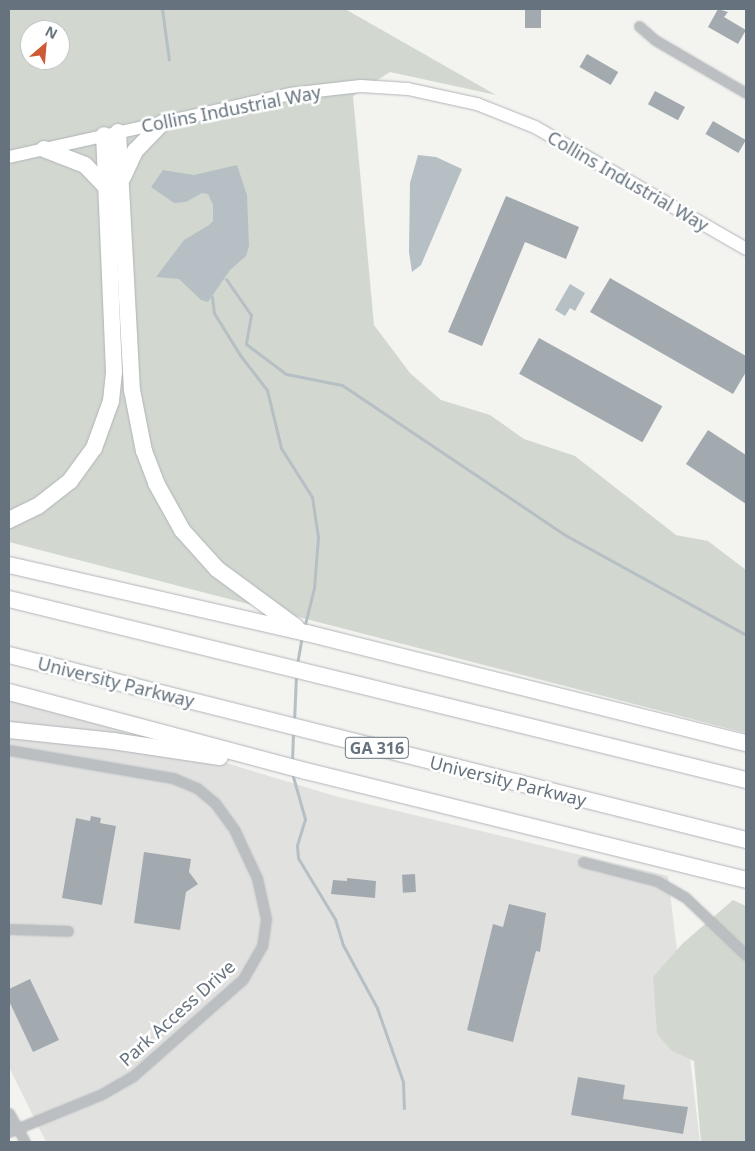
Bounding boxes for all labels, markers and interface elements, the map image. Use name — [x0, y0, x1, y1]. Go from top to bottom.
north arrow — [20, 20, 70, 70]
text: N — [42, 21, 61, 43]
street label: Collins Industrial Way — [139, 81, 323, 137]
street label: Collins Industrial Way — [544, 126, 712, 236]
street label: University Parkway — [35, 652, 197, 712]
road number: GA 316 — [344, 734, 410, 761]
street label: University Parkway — [427, 751, 589, 811]
street label: Park Access Drive — [115, 955, 239, 1071]

